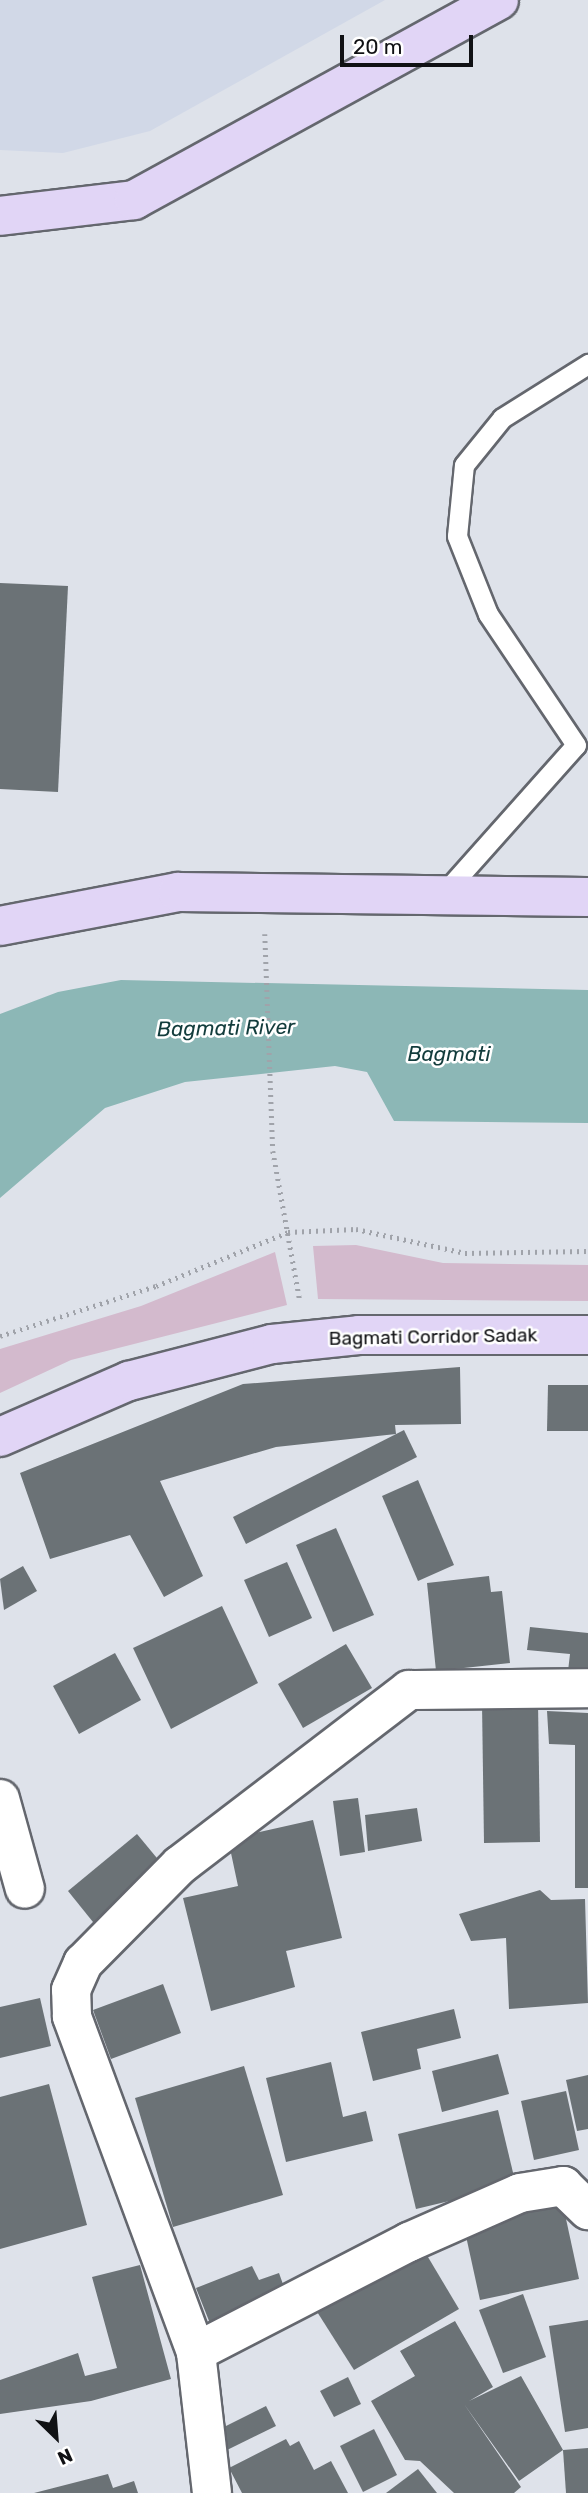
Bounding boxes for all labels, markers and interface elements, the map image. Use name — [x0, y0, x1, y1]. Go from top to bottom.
scale bar — [343, 21, 476, 65]
text: 20 m — [353, 34, 402, 59]
water label: Bagmati River — [157, 1014, 295, 1042]
water label: Bagmati — [407, 1041, 491, 1067]
street label: Bagmati Corridor Sadak — [328, 1324, 538, 1350]
north arrow — [21, 2402, 91, 2472]
text: N — [54, 2443, 76, 2470]

